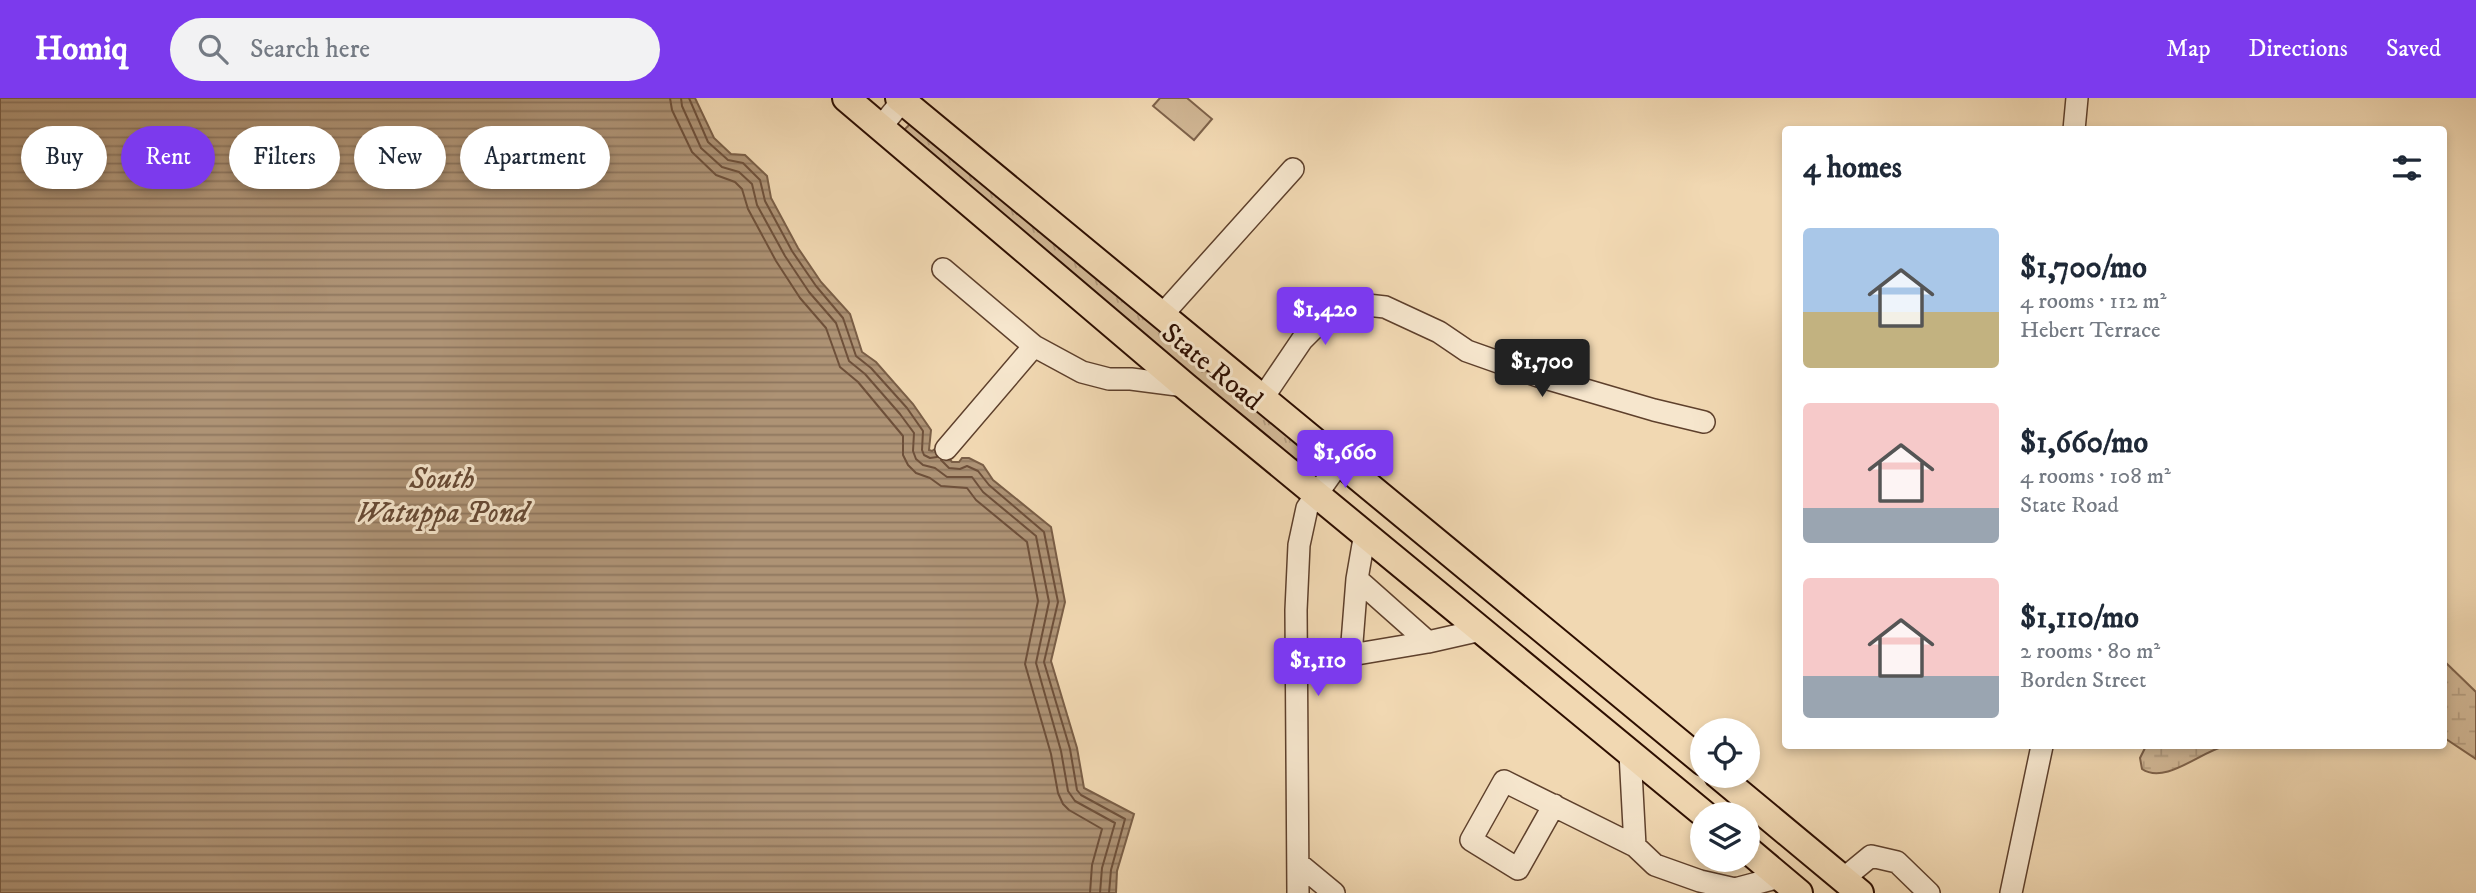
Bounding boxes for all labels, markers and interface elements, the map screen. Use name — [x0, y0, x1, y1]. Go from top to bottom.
search box — [170, 18, 660, 81]
text: Homiq — [35, 29, 128, 70]
icon: search — [194, 30, 232, 68]
text: Search here — [250, 33, 370, 66]
text: Map — [2166, 34, 2211, 64]
text: Directions — [2249, 34, 2348, 64]
text: Saved — [2386, 34, 2441, 64]
chip: Buy — [21, 126, 107, 189]
chip: Rent — [121, 126, 215, 189]
chip: Filters — [229, 126, 340, 189]
chip: New — [354, 126, 446, 189]
chip: Apartment — [460, 126, 610, 189]
icon: filters — [2388, 149, 2426, 187]
text: 4 homes — [1803, 150, 1902, 187]
text: $1,700/mo — [2020, 250, 2147, 287]
icon: home — [1859, 256, 1943, 340]
text: 4 rooms · 112 m² — [2020, 287, 2167, 316]
pin: $1,420 — [1268, 288, 1382, 347]
text: $1,420 — [1293, 295, 1357, 324]
street label: State Road — [1154, 316, 1270, 418]
text: Hebert Terrace — [2020, 316, 2161, 345]
pin: $1,700 — [1485, 340, 1599, 399]
text: $1,700 — [1511, 347, 1573, 376]
text: $1,660/mo — [2020, 425, 2148, 462]
pin: $1,660 — [1288, 430, 1402, 490]
icon: home — [1859, 431, 1943, 515]
text: $1,660 — [1313, 438, 1377, 467]
water label: South Watuppa Pond — [356, 461, 533, 532]
text: 4 rooms · 108 m² — [2020, 462, 2171, 491]
text: State Road — [2020, 491, 2119, 520]
text: $1,110/mo — [2020, 600, 2139, 637]
icon: home — [1859, 606, 1943, 690]
text: 2 rooms · 80 m² — [2020, 637, 2160, 666]
pin: $1,110 — [1261, 638, 1375, 698]
text: $1,110 — [1290, 646, 1346, 675]
text: Borden Street — [2020, 666, 2147, 695]
map controls — [1690, 718, 1760, 872]
button: locate — [1690, 718, 1760, 788]
button: layers — [1690, 802, 1760, 872]

